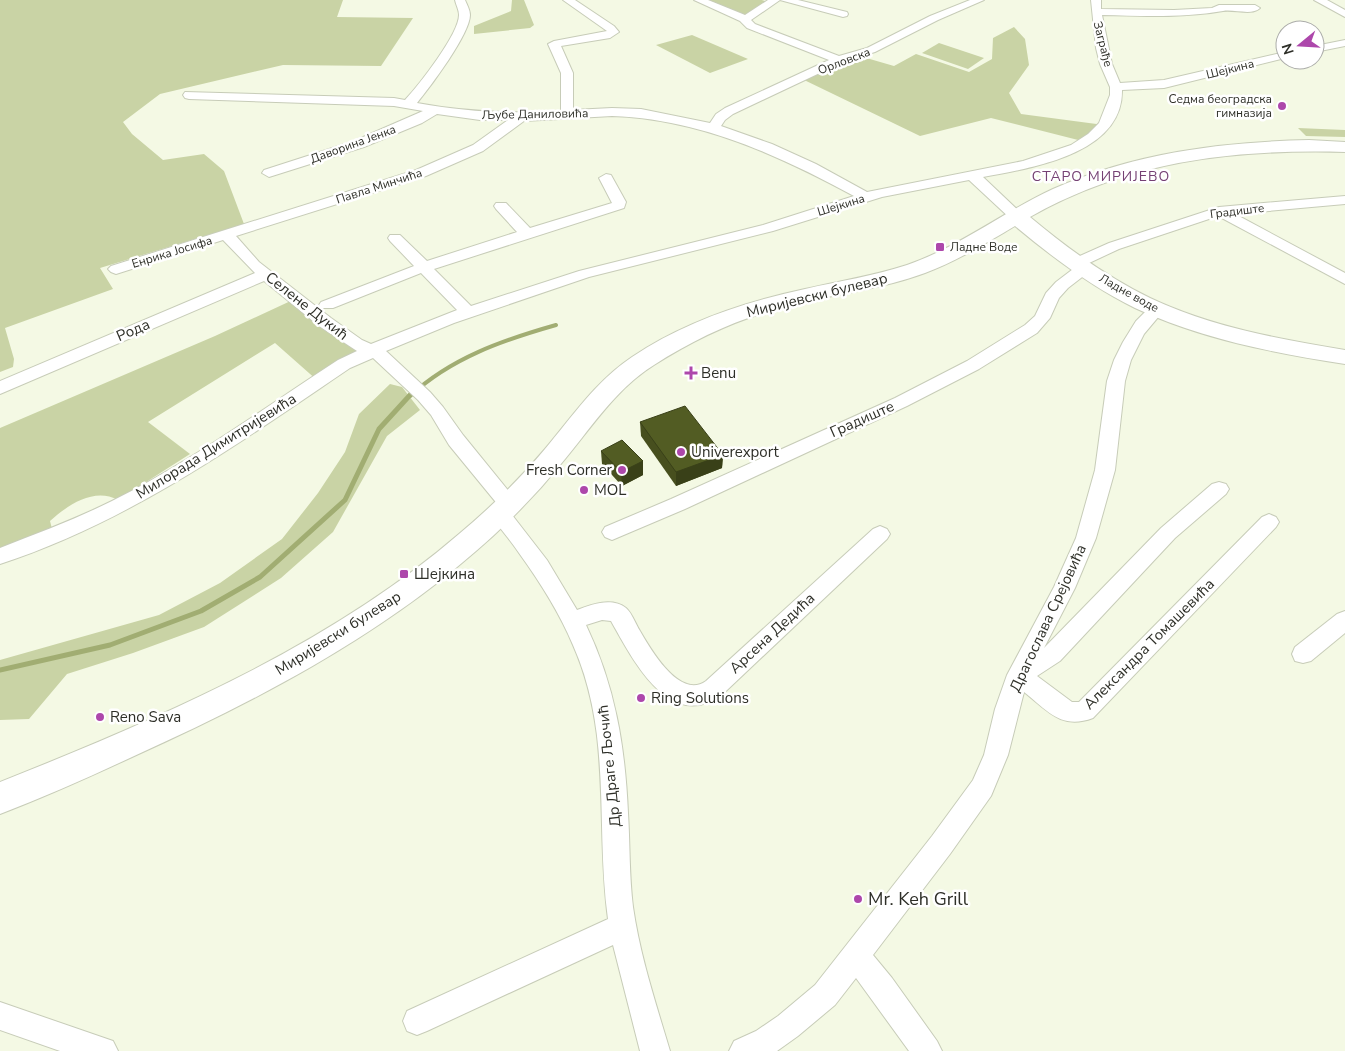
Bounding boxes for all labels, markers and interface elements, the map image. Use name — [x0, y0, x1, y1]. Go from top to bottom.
street label: Заграђе — [1090, 20, 1116, 68]
north arrow — [1275, 20, 1325, 70]
text: N — [1277, 41, 1299, 57]
street label: Орловска — [816, 44, 872, 78]
street label: Шејкина — [1204, 55, 1256, 83]
place label: Седма београдска гимназија — [1169, 91, 1272, 121]
marker: Седма београдска гимназија — [1276, 100, 1288, 112]
street label: Љубе Даниловића — [482, 105, 588, 123]
street label: Даворина Јенка — [308, 121, 398, 167]
street label: Павла Минчића — [334, 165, 424, 207]
district label: СТАРО МИРИЈЕВО — [1032, 167, 1170, 186]
street label: Шејкина — [815, 190, 867, 220]
street label: Градиште — [1209, 200, 1265, 222]
street label: Енрика Јосифа — [130, 232, 214, 272]
place label: Ладне Воде — [950, 239, 1018, 255]
marker: Ладне Воде — [934, 241, 946, 253]
street label: Селене Дукић — [261, 267, 353, 345]
street label: Миријевски булевар — [744, 268, 890, 322]
street label: Ладне воде — [1096, 270, 1162, 316]
street label: Рода — [113, 314, 153, 346]
place label: Benu — [701, 363, 736, 383]
marker: Benu — [685, 367, 697, 379]
street label: Милорада Димитријевића — [132, 388, 300, 504]
street label: Градиште — [827, 396, 897, 442]
place label: Univerexport — [691, 442, 779, 462]
marker: Univerexport — [675, 446, 687, 458]
place label: Fresh Corner — [526, 460, 613, 480]
marker: Fresh Corner — [616, 464, 628, 476]
place label: MOL — [594, 480, 626, 500]
marker: MOL — [578, 484, 590, 496]
street label: Драгослава Срејовића — [1005, 541, 1091, 695]
place label: Шејкина — [414, 564, 475, 584]
marker: Шејкина — [398, 568, 410, 580]
street label: Александра Томашевића — [1079, 574, 1219, 714]
street label: Миријевски булевар — [271, 586, 405, 680]
street label: Арсена Дедића — [725, 588, 819, 678]
place label: Ring Solutions — [651, 688, 749, 708]
marker: Ring Solutions — [635, 692, 647, 704]
street label: Др Драге Љочић — [593, 704, 625, 828]
place label: Reno Sava — [110, 707, 181, 727]
marker: Reno Sava — [94, 711, 106, 723]
place label: Mr. Keh Grill — [868, 887, 969, 911]
marker: Mr. Keh Grill — [852, 893, 864, 905]

